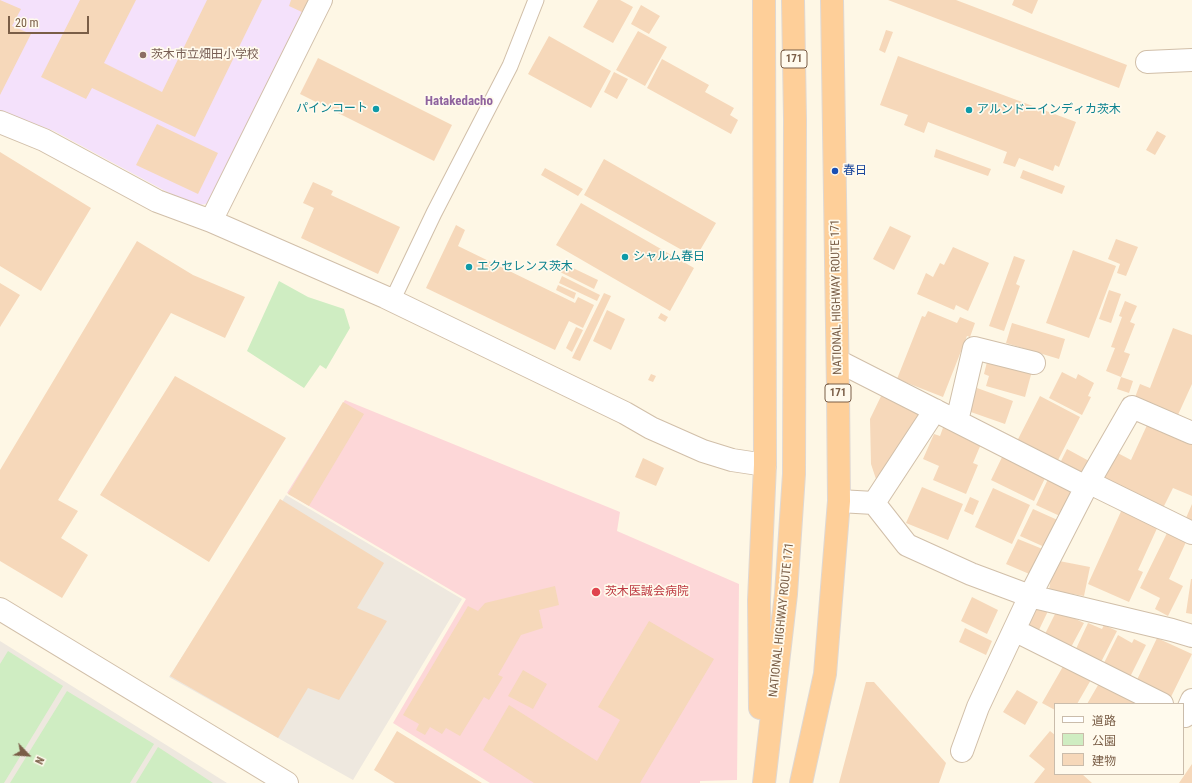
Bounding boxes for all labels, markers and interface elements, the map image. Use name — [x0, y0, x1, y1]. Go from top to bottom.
scale bar — [10, 8, 91, 34]
text: 20 m — [15, 16, 39, 30]
place label: 茨木市立畑田小学校 — [151, 48, 259, 62]
marker: 茨木市立畑田小学校 — [138, 50, 148, 60]
road number: 171 — [781, 50, 807, 68]
district label: Hatakedacho — [425, 94, 493, 110]
place label: パインコート — [296, 102, 368, 116]
place label: アルンドーインディカ茨木 — [977, 103, 1121, 117]
marker: パインコート — [371, 104, 381, 114]
marker: アルンドーインディカ茨木 — [964, 105, 974, 115]
place label: 春日 — [843, 164, 867, 178]
marker: 春日 — [830, 166, 840, 176]
street label: NATIONAL HIGHWAY ROUTE 171 — [828, 219, 846, 375]
place label: シャルム春日 — [633, 250, 705, 264]
marker: シャルム春日 — [620, 252, 630, 262]
place label: エクセレンス茨木 — [477, 260, 573, 274]
marker: エクセレンス茨木 — [464, 262, 474, 272]
road number: 171 — [825, 384, 851, 402]
street label: NATIONAL HIGHWAY ROUTE 171 — [767, 542, 797, 698]
place label: 茨木医誠会病院 — [605, 585, 689, 599]
marker: 茨木医誠会病院 — [590, 586, 602, 598]
legend — [1054, 703, 1184, 775]
text: 道路 — [1092, 714, 1116, 728]
text: 公園 — [1092, 734, 1116, 748]
north arrow — [8, 735, 48, 775]
text: N — [32, 754, 47, 766]
text: 建物 — [1092, 754, 1116, 768]

